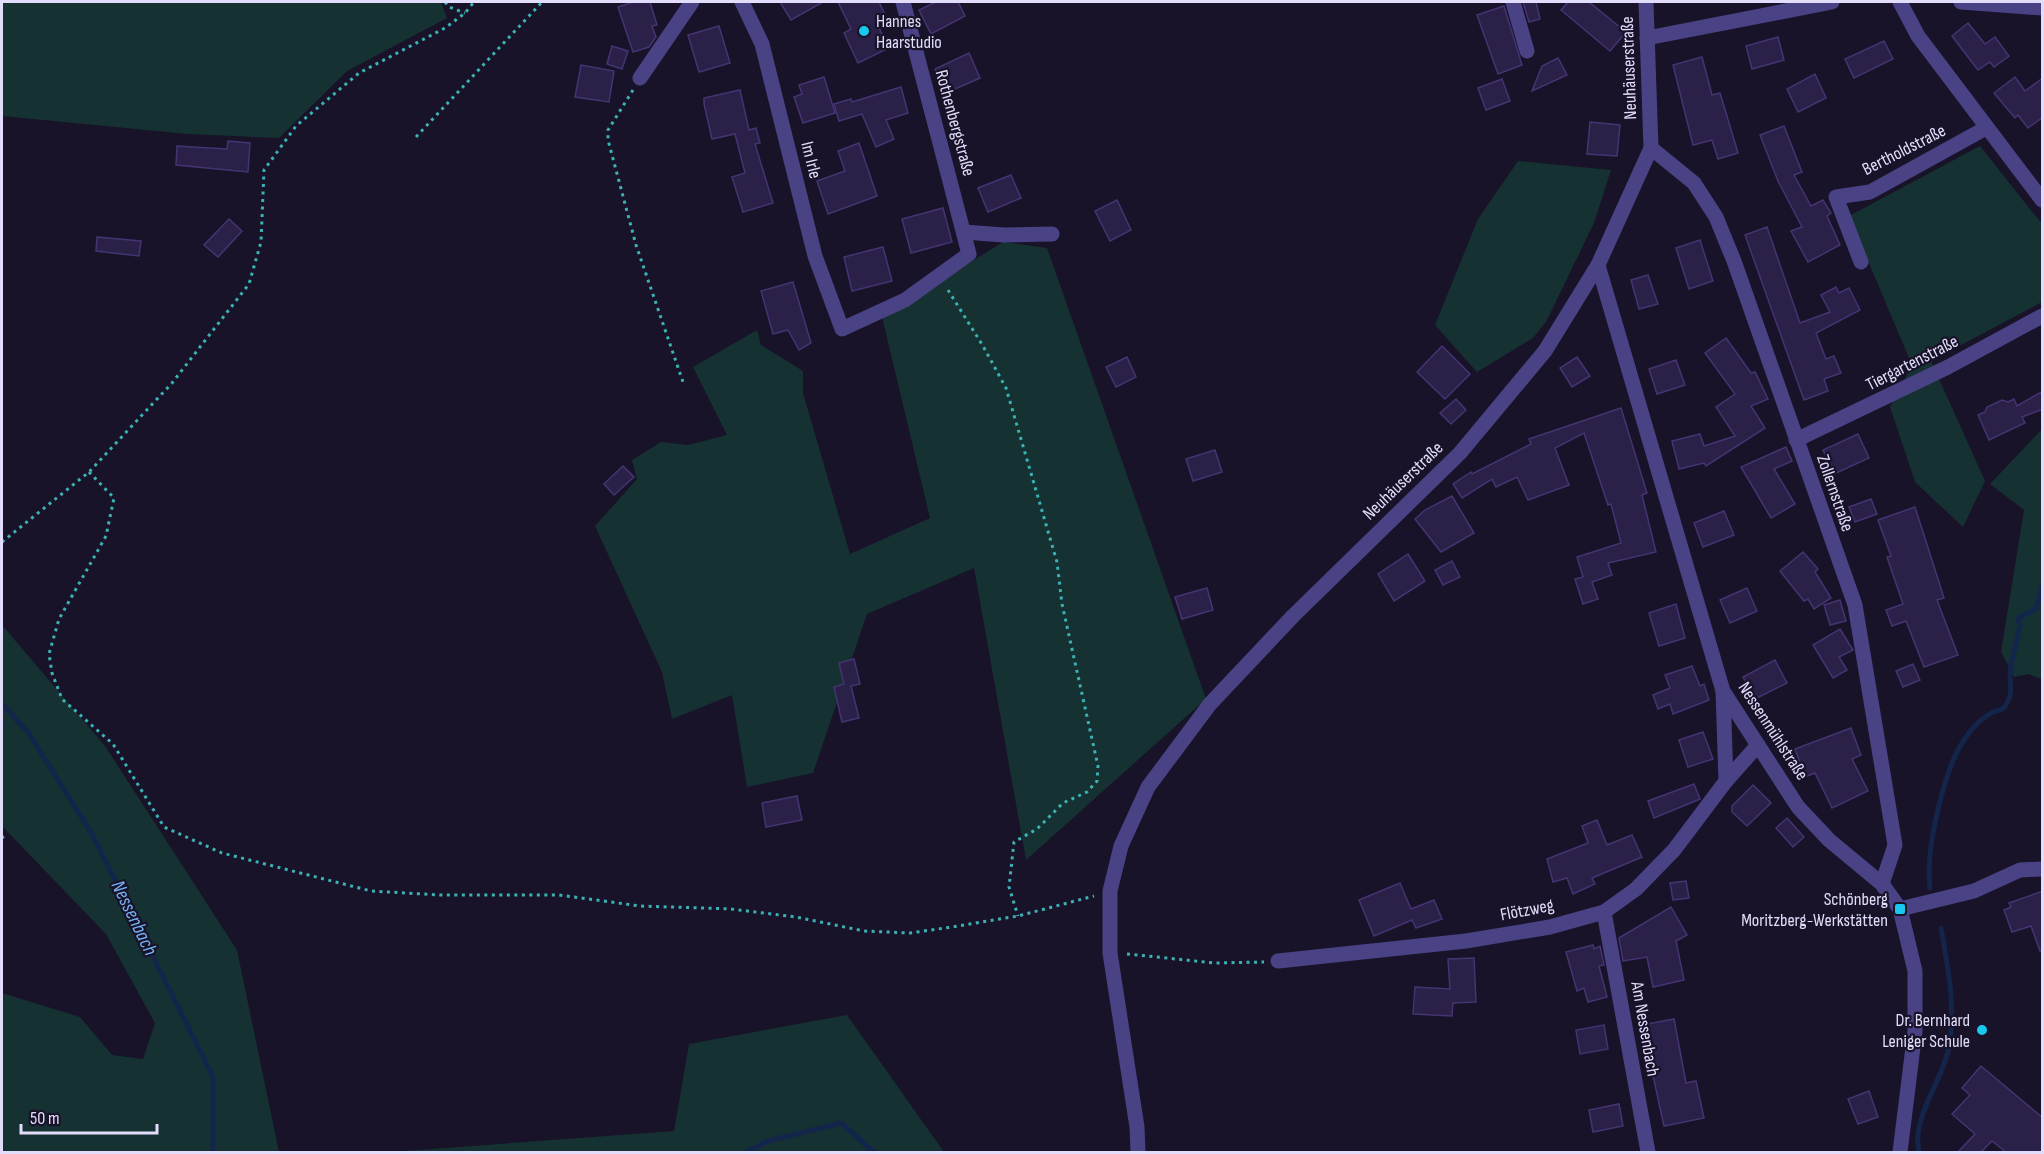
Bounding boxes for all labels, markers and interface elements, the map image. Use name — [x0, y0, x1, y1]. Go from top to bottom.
place label: Hannes Haarstudio — [876, 11, 942, 53]
street label: Neuhäuserstraße — [1617, 16, 1641, 120]
marker: Hannes Haarstudio — [857, 24, 871, 38]
street label: Rothenbergstraße — [931, 68, 979, 178]
street label: Bertholdstraße — [1859, 120, 1949, 180]
street label: Im Irle — [796, 139, 826, 181]
street label: Tiergartenstraße — [1862, 331, 1962, 395]
street label: Neuhäuserstraße — [1359, 438, 1447, 524]
street label: Zollernstraße — [1812, 452, 1858, 534]
street label: Nessenmühlstraße — [1733, 678, 1813, 784]
water label: Nessenbach — [106, 877, 162, 959]
place label: Schönberg Moritzberg-Werkstätten — [1741, 889, 1888, 931]
street label: Flötzweg — [1498, 895, 1556, 925]
marker: Schönberg Moritzberg-Werkstätten — [1893, 902, 1907, 916]
street label: Am Nessenbach — [1626, 979, 1664, 1078]
place label: Dr. Bernhard Leniger Schule — [1882, 1010, 1970, 1052]
marker: Dr. Bernhard Leniger Schule — [1975, 1023, 1989, 1037]
scale bar — [21, 1097, 158, 1135]
text: 50 m — [30, 1108, 60, 1129]

